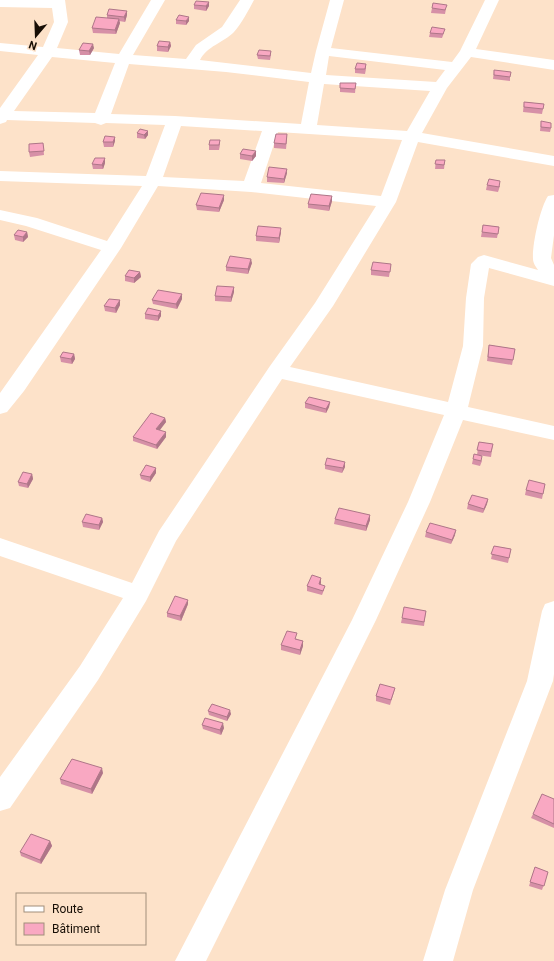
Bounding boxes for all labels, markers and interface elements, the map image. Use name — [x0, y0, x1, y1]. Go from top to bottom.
north arrow — [16, 16, 56, 56]
text: N — [27, 37, 39, 52]
legend — [16, 893, 146, 945]
text: Route — [52, 902, 83, 916]
text: Bâtiment — [52, 922, 100, 936]

